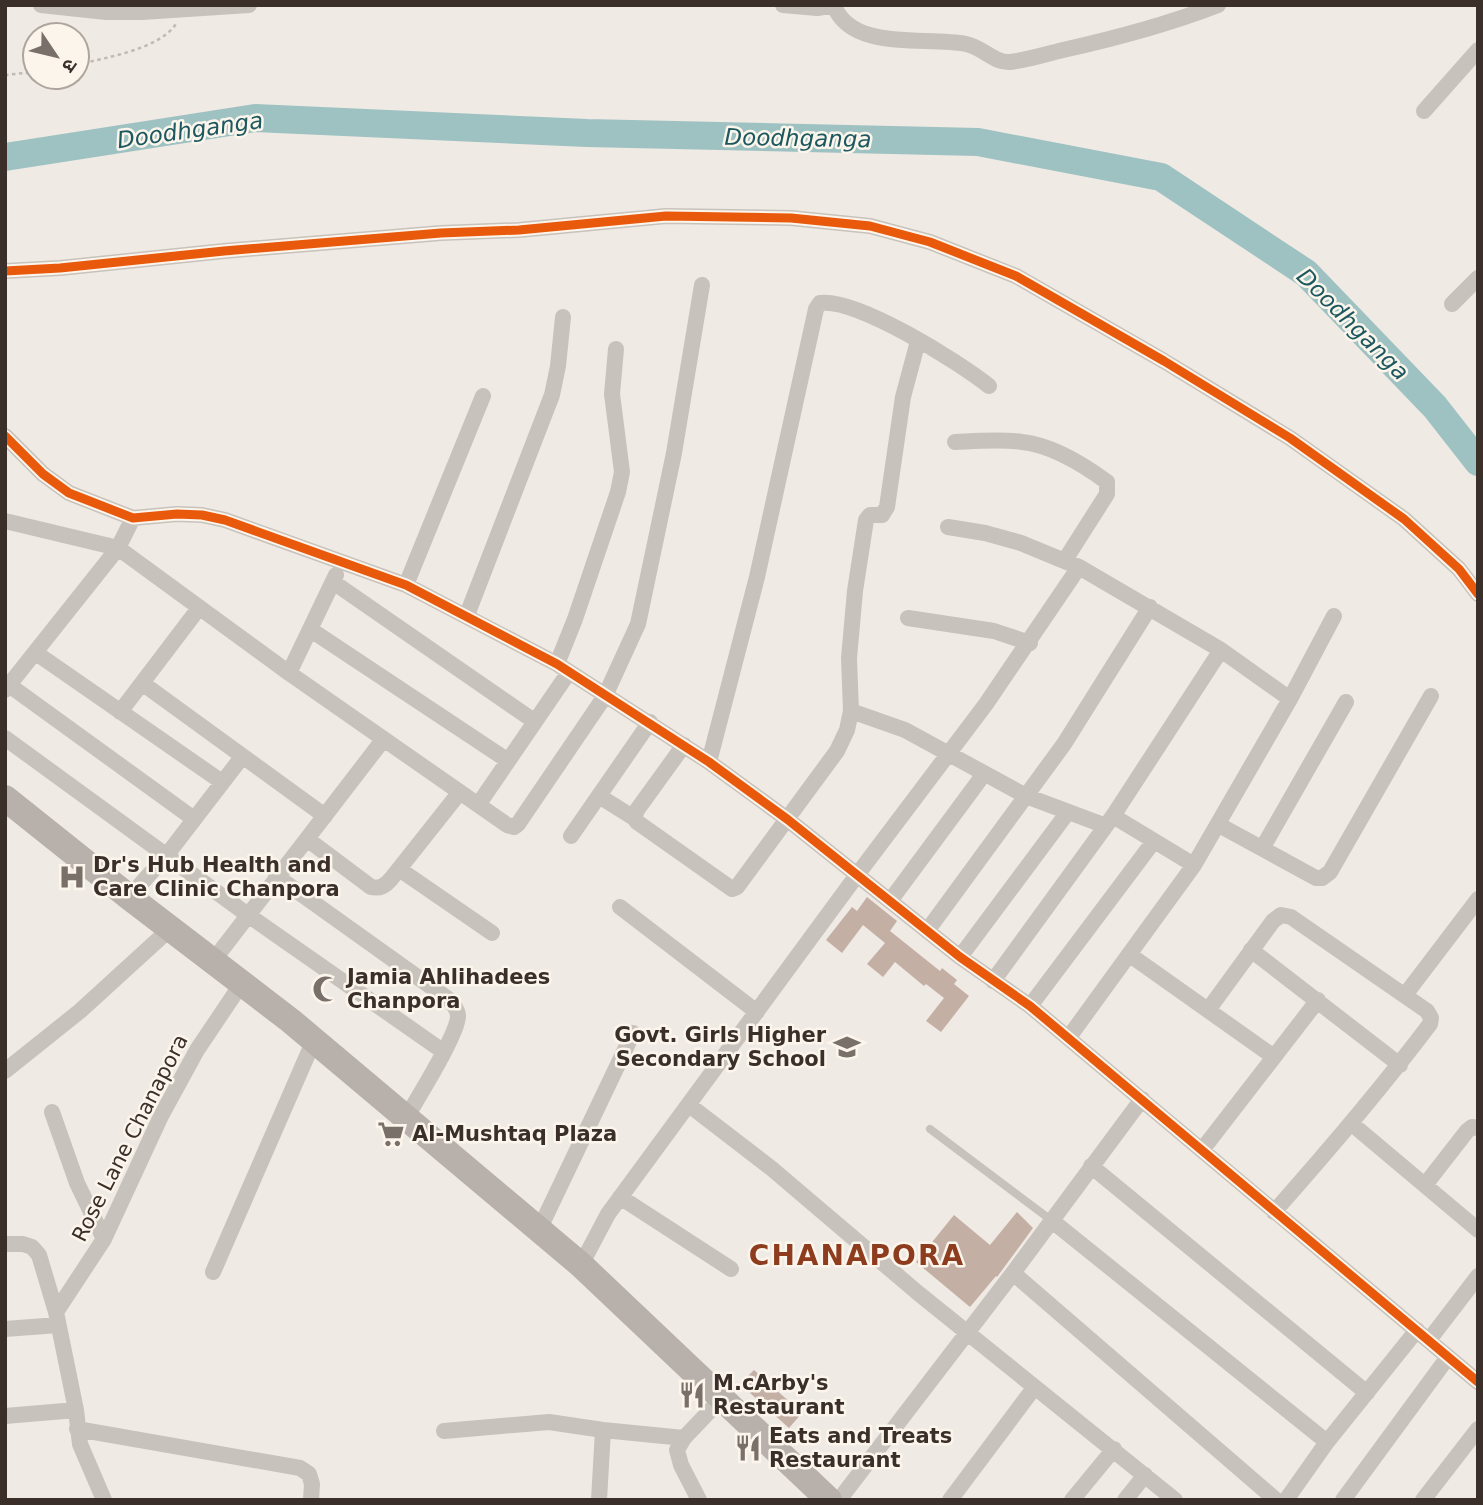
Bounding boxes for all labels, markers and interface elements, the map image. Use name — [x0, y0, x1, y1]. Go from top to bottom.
north arrow — [21, 21, 91, 91]
text: उ — [57, 55, 82, 77]
water label: Doodhganga — [115, 107, 265, 153]
water label: Doodhganga — [724, 124, 872, 152]
water label: Doodhganga — [1292, 263, 1414, 385]
place label: Dr's Hub Health and Care Clinic Chanpora — [93, 853, 340, 901]
hospital icon: Dr's Hub Health and Care Clinic Chanpora — [57, 862, 87, 892]
place label: Jamia Ahlihadees Chanpora — [345, 965, 550, 1013]
mosque icon: Jamia Ahlihadees Chanpora — [311, 974, 341, 1004]
place label: Govt. Girls Higher Secondary School — [614, 1023, 827, 1071]
street label: Rose Lane Chanapora — [67, 1030, 193, 1246]
school or university icon: Govt. Girls Higher Secondary School — [832, 1032, 862, 1062]
supermarket icon: Al-Mushtaq Plaza — [376, 1119, 406, 1149]
place label: Al-Mushtaq Plaza — [412, 1122, 617, 1146]
district label: CHANAPORA — [749, 1239, 965, 1272]
place label: M.cArby's Restaurant — [713, 1371, 845, 1419]
restaurant icon: M.cArby's Restaurant — [677, 1380, 707, 1410]
place label: Eats and Treats Restaurant — [769, 1424, 952, 1472]
restaurant icon: Eats and Treats Restaurant — [733, 1433, 763, 1463]

